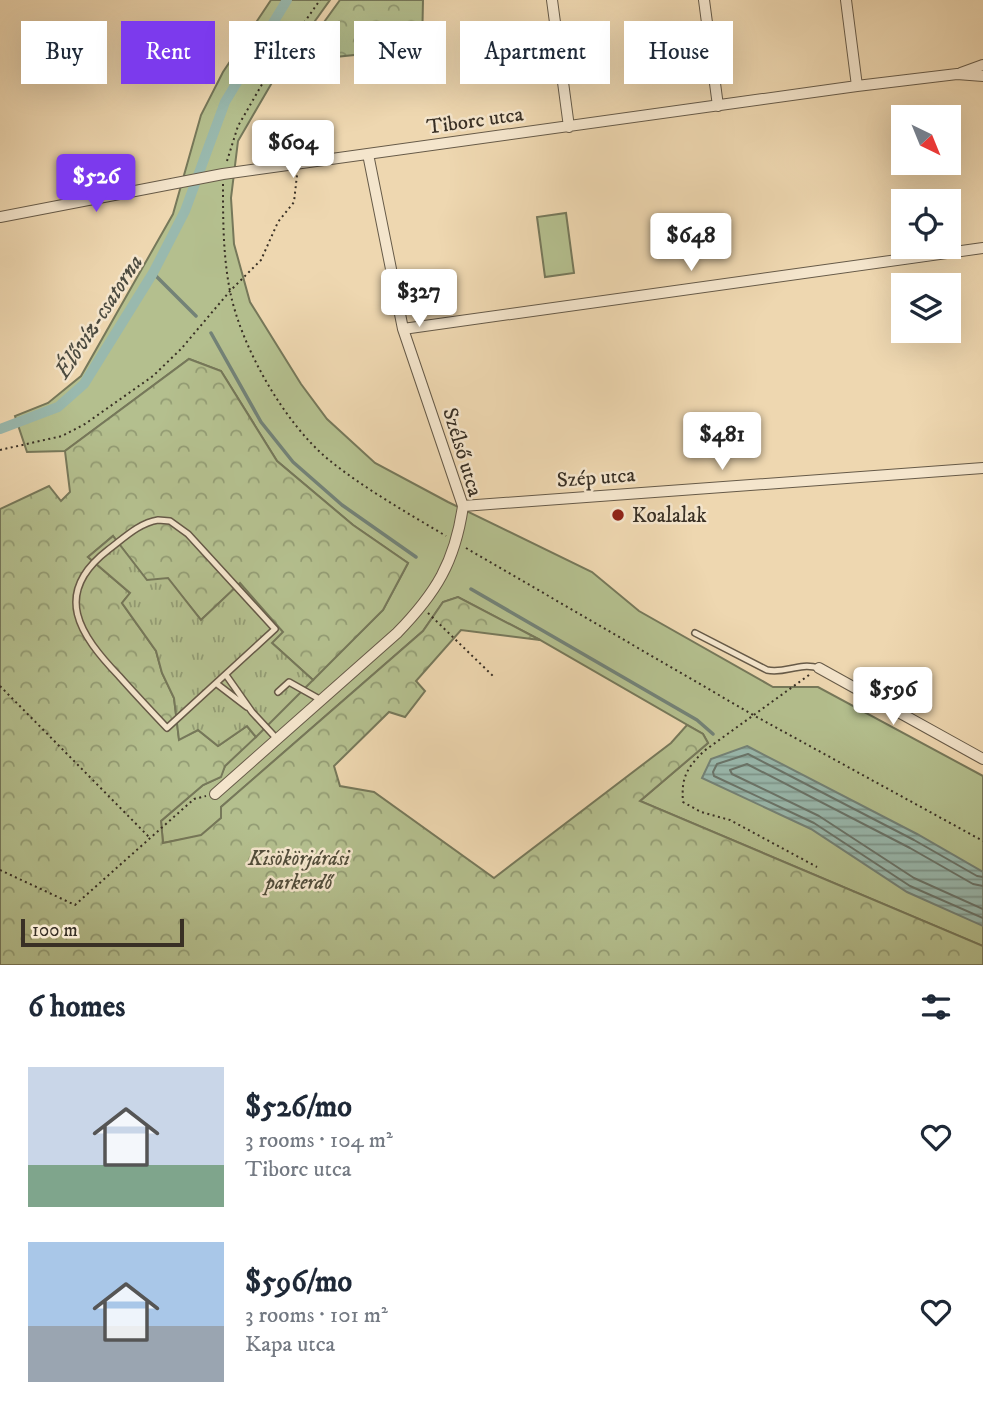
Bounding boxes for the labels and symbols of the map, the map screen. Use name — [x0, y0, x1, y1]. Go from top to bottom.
street label: Tiborc utca — [425, 101, 525, 141]
north arrow — [891, 105, 961, 175]
pin: $604 — [252, 120, 334, 180]
pin: $526 — [55, 154, 137, 214]
pin: $648 — [650, 214, 732, 273]
water label: Élővíz-csatorna — [47, 249, 150, 386]
pin: $327 — [378, 270, 460, 329]
street label: Szélső utca — [436, 405, 488, 500]
pin: $481 — [681, 412, 763, 472]
street label: Szép utca — [556, 462, 636, 494]
place label: Koalalak — [632, 503, 707, 529]
marker: Koalalak — [610, 507, 626, 523]
pin: $596 — [852, 668, 934, 727]
park label: Kisökörjárási parkerdő — [247, 846, 351, 896]
scale bar — [21, 916, 184, 948]

